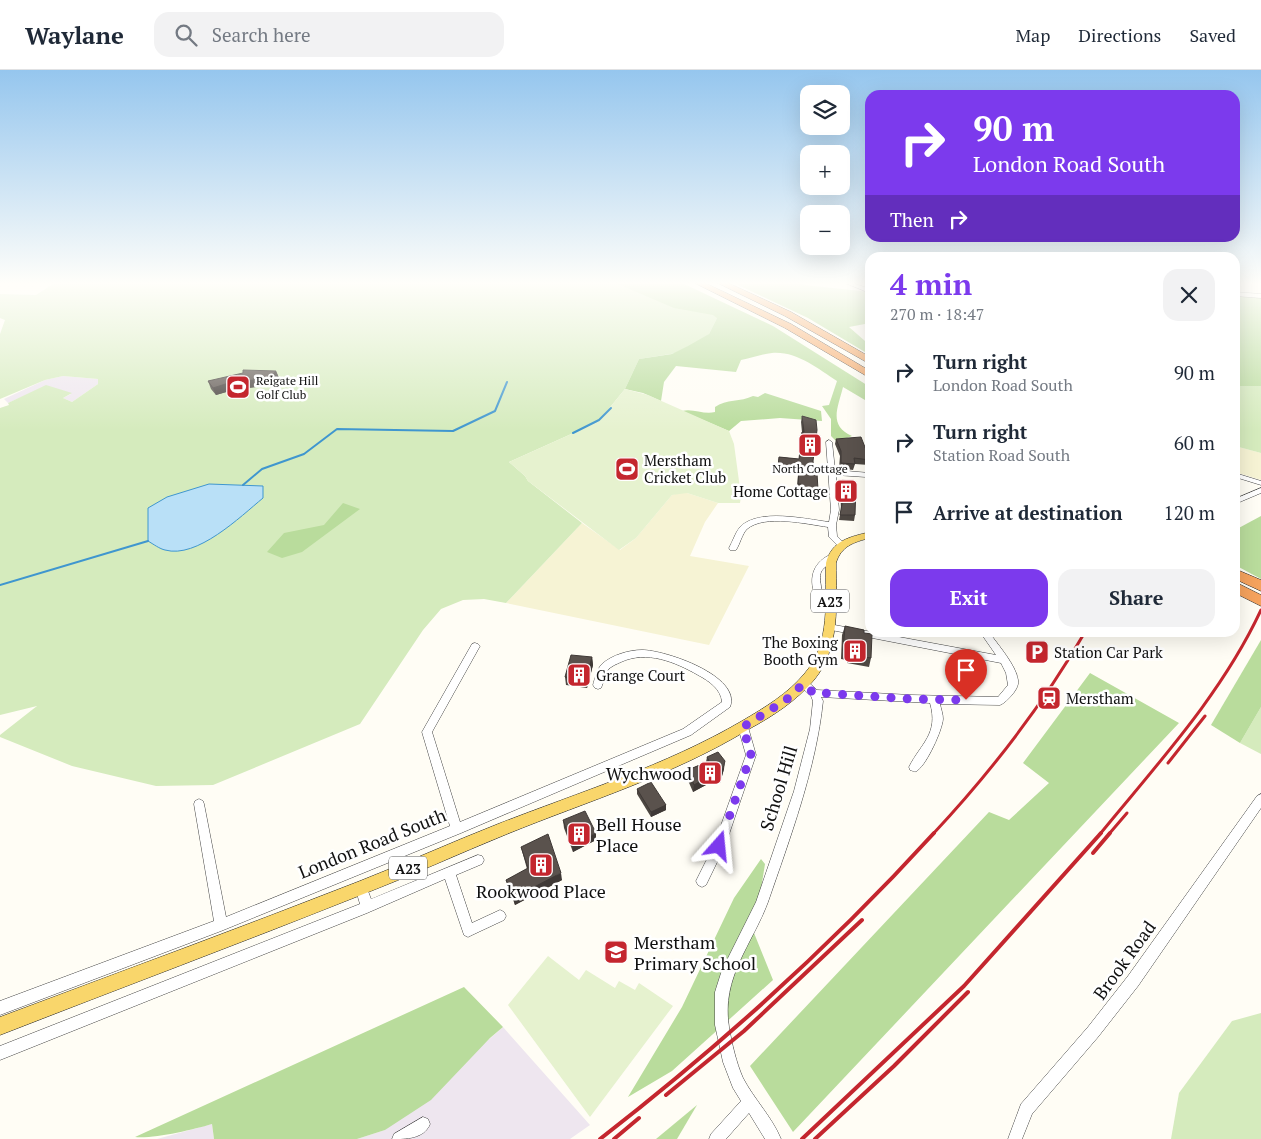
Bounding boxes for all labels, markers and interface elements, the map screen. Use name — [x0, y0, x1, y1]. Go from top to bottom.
search box — [154, 12, 504, 57]
text: Waylane — [25, 19, 124, 51]
icon: search — [172, 21, 200, 49]
text: Search here — [212, 22, 311, 47]
text: Map — [1015, 23, 1050, 47]
text: Directions — [1078, 23, 1161, 47]
text: Saved — [1189, 23, 1236, 47]
map controls — [800, 85, 850, 255]
button: layers — [800, 85, 850, 135]
text: 90 m — [973, 105, 1054, 151]
icon: right — [890, 110, 955, 175]
button: + — [800, 145, 850, 195]
text: London Road South — [973, 149, 1165, 178]
button: − — [800, 205, 850, 255]
icon: right — [944, 205, 972, 233]
text: Then — [890, 207, 934, 232]
text: 4 min — [890, 264, 972, 304]
button: close — [1163, 269, 1215, 321]
text: 270 m · 18:47 — [890, 303, 984, 325]
text: Turn right — [933, 349, 1027, 374]
icon: right — [890, 358, 918, 386]
text: 90 m — [1174, 360, 1215, 385]
place label: Reigate Hill Golf Club — [256, 373, 319, 402]
sports icon: Reigate Hill Golf Club — [225, 374, 251, 400]
text: London Road South — [933, 374, 1073, 396]
text: Turn right — [933, 419, 1027, 444]
icon: right — [890, 428, 918, 456]
text: 60 m — [1174, 430, 1215, 455]
building icon: North Cottage — [797, 432, 823, 458]
text: Station Road South — [933, 444, 1070, 466]
place label: Merstham Cricket Club — [644, 450, 726, 487]
sports icon: Merstham Cricket Club — [614, 456, 640, 482]
place label: North Cottage — [772, 461, 848, 476]
building icon: Home Cottage — [833, 478, 859, 504]
place label: Home Cottage — [733, 481, 828, 501]
icon: arrive — [890, 498, 918, 526]
text: Arrive at destination — [933, 500, 1122, 525]
text: 120 m — [1164, 500, 1215, 525]
button: Exit — [890, 569, 1048, 627]
button: Share — [1058, 569, 1215, 627]
road number: A23 — [811, 590, 849, 612]
place label: The Boxing Booth Gym — [762, 632, 839, 669]
building icon: The Boxing Booth Gym — [842, 638, 868, 664]
parking icon: Station Car Park — [1024, 639, 1050, 665]
place label: Station Car Park — [1054, 642, 1163, 662]
pin — [945, 649, 987, 700]
icon: arrive — [952, 656, 980, 684]
building icon: Grange Court — [566, 662, 592, 688]
place label: Grange Court — [596, 665, 686, 685]
station icon: Merstham — [1036, 685, 1062, 711]
place label: Merstham — [1066, 688, 1134, 708]
street label: School Hill — [754, 743, 802, 833]
building icon: Wychwood — [697, 760, 723, 786]
place label: Wychwood — [606, 761, 692, 785]
street label: London Road South — [295, 802, 450, 884]
place label: Bell House Place — [596, 812, 682, 857]
position arrow — [692, 819, 744, 871]
building icon: Bell House Place — [566, 821, 592, 847]
building icon: Rookwood Place — [528, 852, 554, 878]
road number: A23 — [389, 856, 427, 880]
place label: Rookwood Place — [476, 879, 606, 903]
street label: Brook Road — [1087, 916, 1161, 1004]
place label: Merstham Primary School — [634, 930, 756, 975]
school or university icon: Merstham Primary School — [603, 939, 629, 965]

